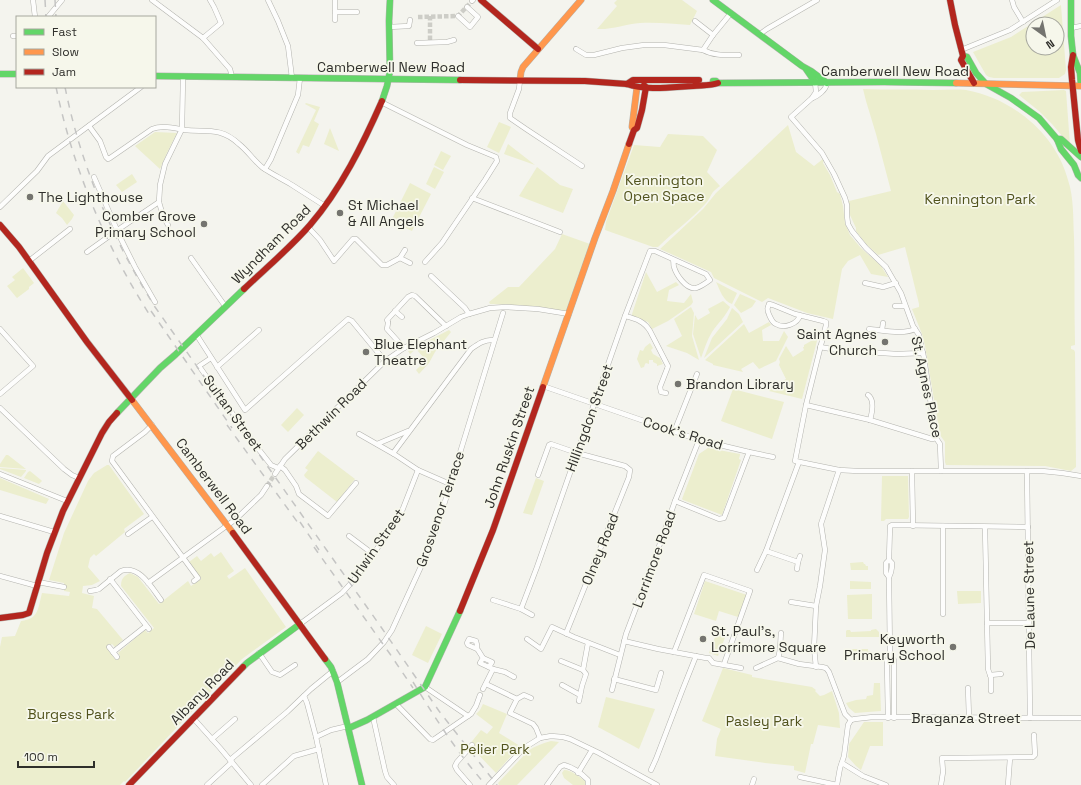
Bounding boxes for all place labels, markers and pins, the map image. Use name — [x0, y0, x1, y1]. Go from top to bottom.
place label: The Lighthouse — [38, 188, 143, 206]
marker: The Lighthouse — [25, 192, 35, 202]
place label: St Michael & All Angels — [348, 196, 424, 230]
place label: Comber Grove Primary School — [95, 207, 196, 241]
marker: St Michael & All Angels — [335, 208, 345, 218]
marker: Comber Grove Primary School — [199, 219, 209, 229]
place label: Saint Agnes Church — [797, 325, 877, 359]
place label: Blue Elephant Theatre — [374, 335, 467, 369]
marker: Saint Agnes Church — [880, 337, 890, 347]
marker: Blue Elephant Theatre — [361, 347, 371, 357]
place label: Brandon Library — [686, 375, 794, 393]
marker: Brandon Library — [673, 379, 683, 389]
place label: St. Paul's, Lorrimore Square — [711, 622, 826, 656]
place label: Keyworth Primary School — [844, 630, 945, 664]
marker: St. Paul's, Lorrimore Square — [698, 634, 708, 644]
marker: Keyworth Primary School — [948, 642, 958, 652]

